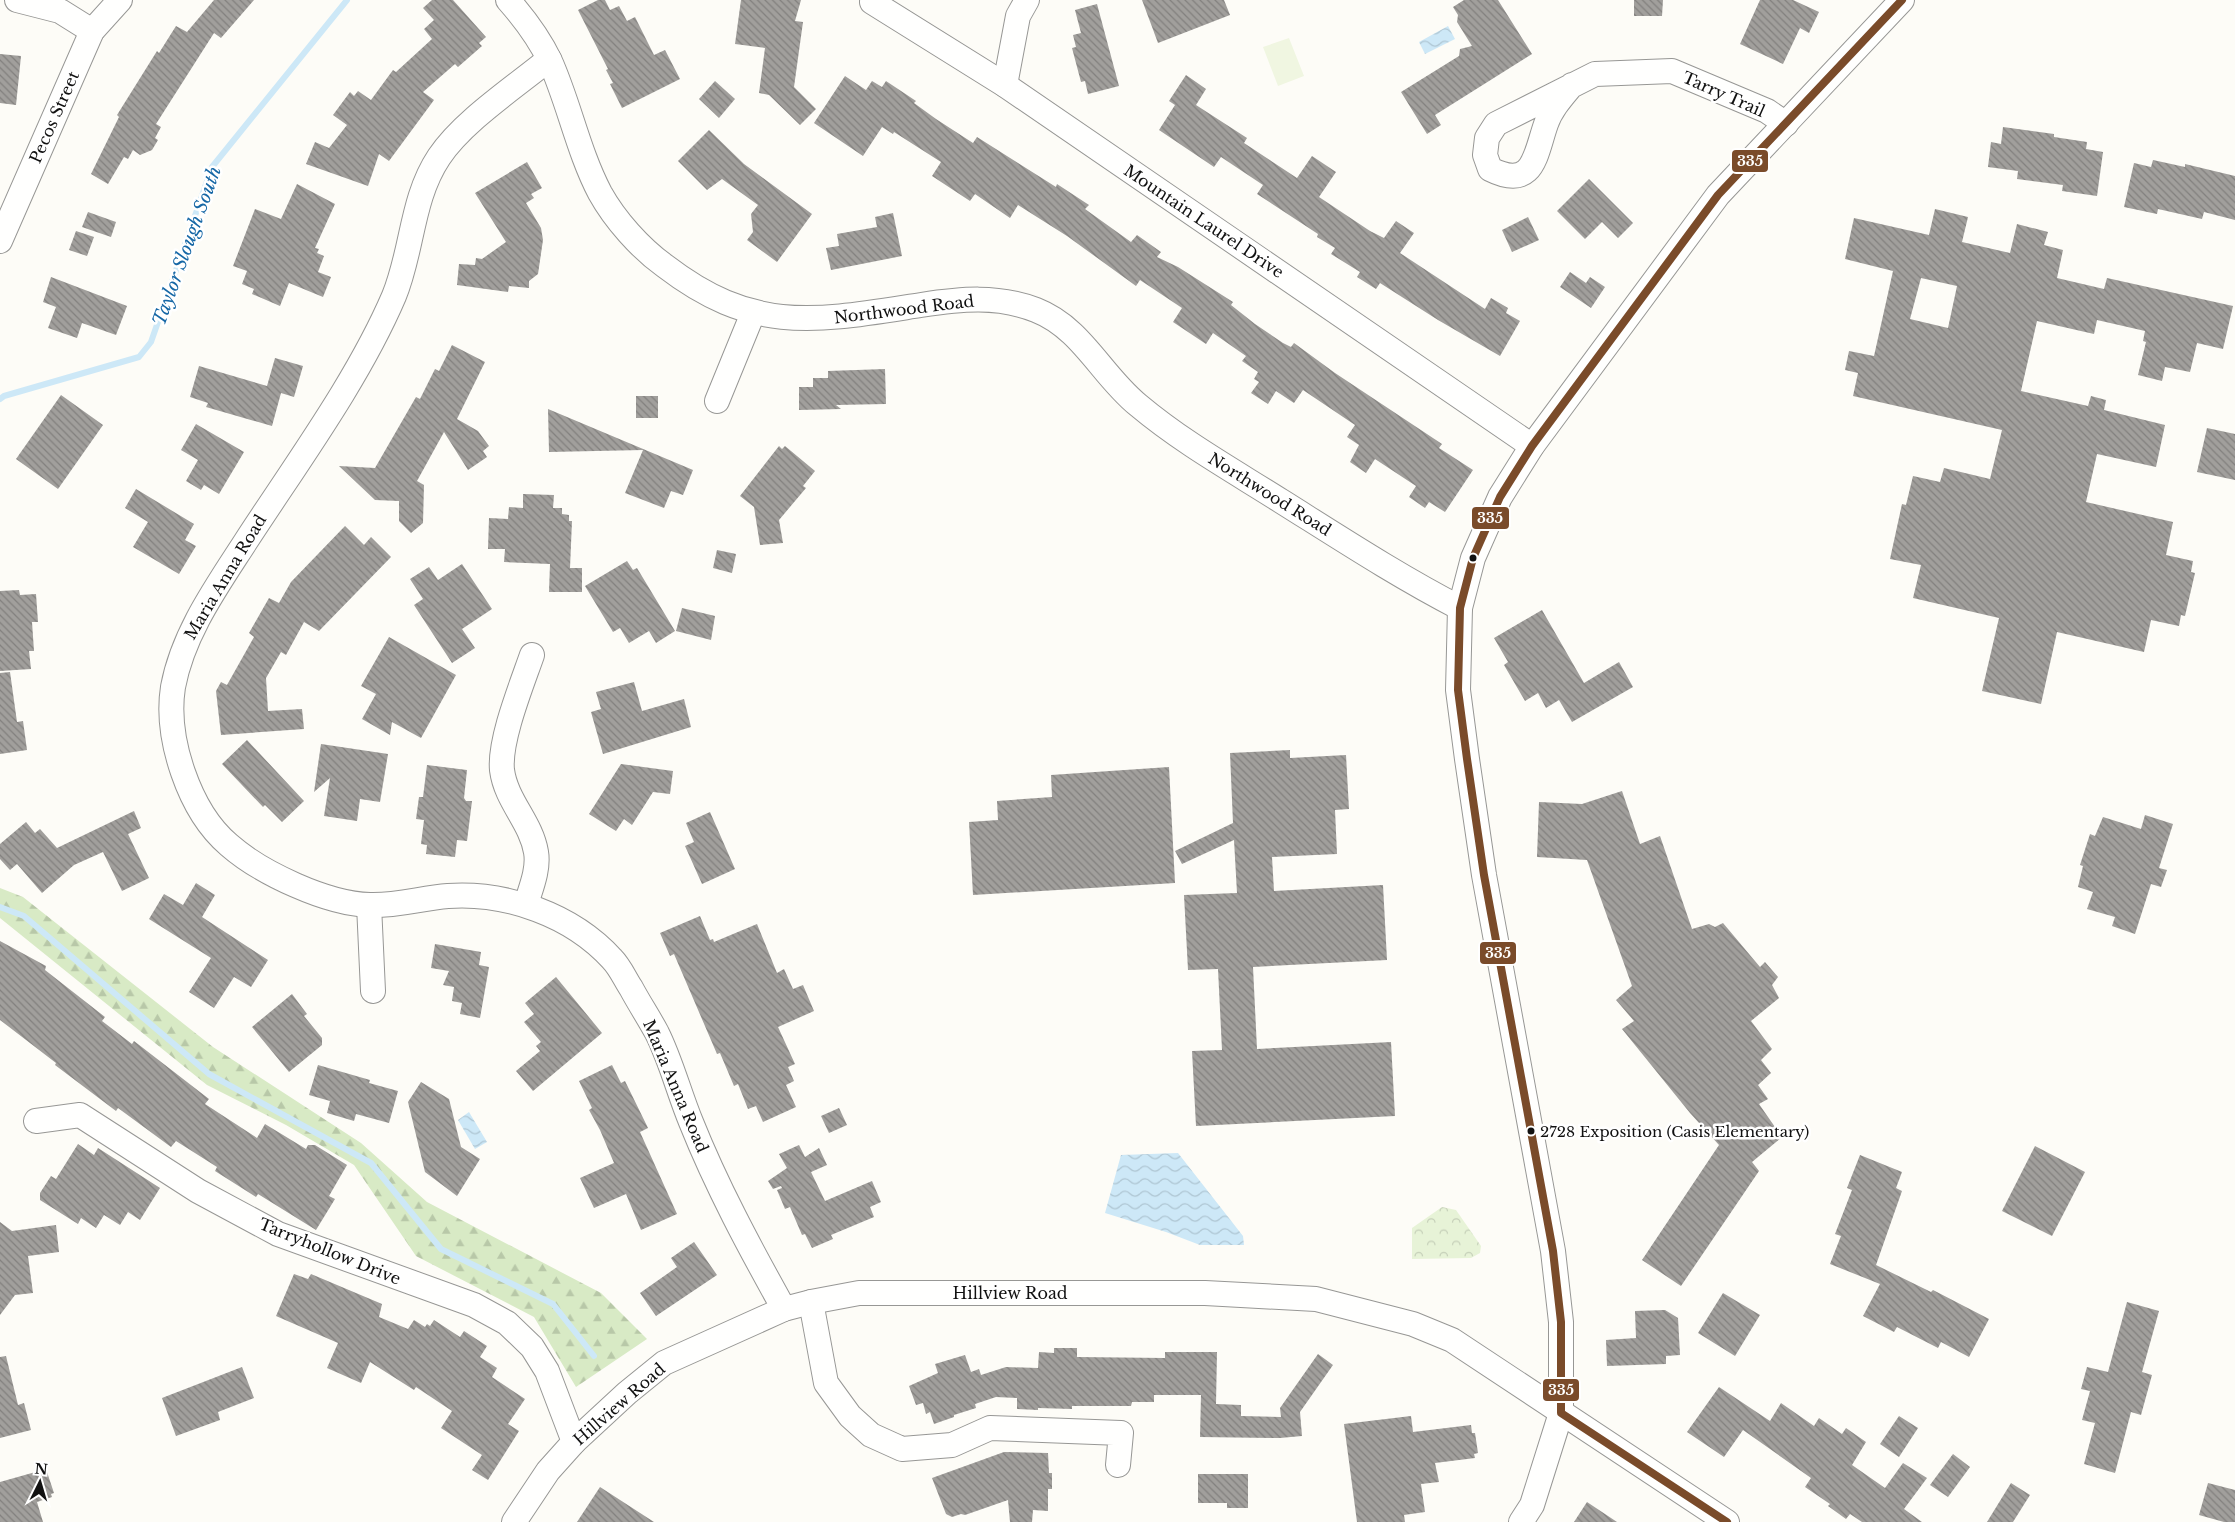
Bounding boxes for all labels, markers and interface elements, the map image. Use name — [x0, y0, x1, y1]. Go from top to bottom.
street label: Tarry Trail — [1680, 67, 1768, 121]
street label: Pecos Street — [25, 68, 83, 166]
line badge: 335 — [1731, 149, 1769, 173]
text: 335 — [1737, 152, 1763, 170]
street label: Mountain Laurel Drive — [1120, 160, 1288, 282]
water label: Taylor Slough South — [148, 163, 226, 329]
street label: Northwood Road — [833, 290, 975, 328]
street label: Northwood Road — [1205, 448, 1335, 540]
line badge: 335 — [1471, 506, 1510, 530]
text: 335 — [1477, 509, 1503, 527]
street label: Maria Anna Road — [180, 511, 270, 643]
unlabelled marker — [1468, 553, 1478, 563]
line badge: 335 — [1479, 941, 1517, 965]
text: 335 — [1485, 944, 1511, 962]
street label: Maria Anna Road — [639, 1017, 713, 1156]
place label: 2728 Exposition (Casis Elementary) — [1540, 1122, 1809, 1141]
marker: 2728 Exposition (Casis Elementary) — [1526, 1126, 1536, 1136]
street label: Tarryhollow Drive — [256, 1213, 404, 1289]
street label: Hillview Road — [952, 1283, 1068, 1303]
street label: Hillview Road — [569, 1359, 669, 1449]
line badge: 335 — [1542, 1378, 1580, 1402]
text: 335 — [1548, 1381, 1574, 1399]
north arrow — [15, 1457, 65, 1507]
text: N — [34, 1460, 48, 1479]

